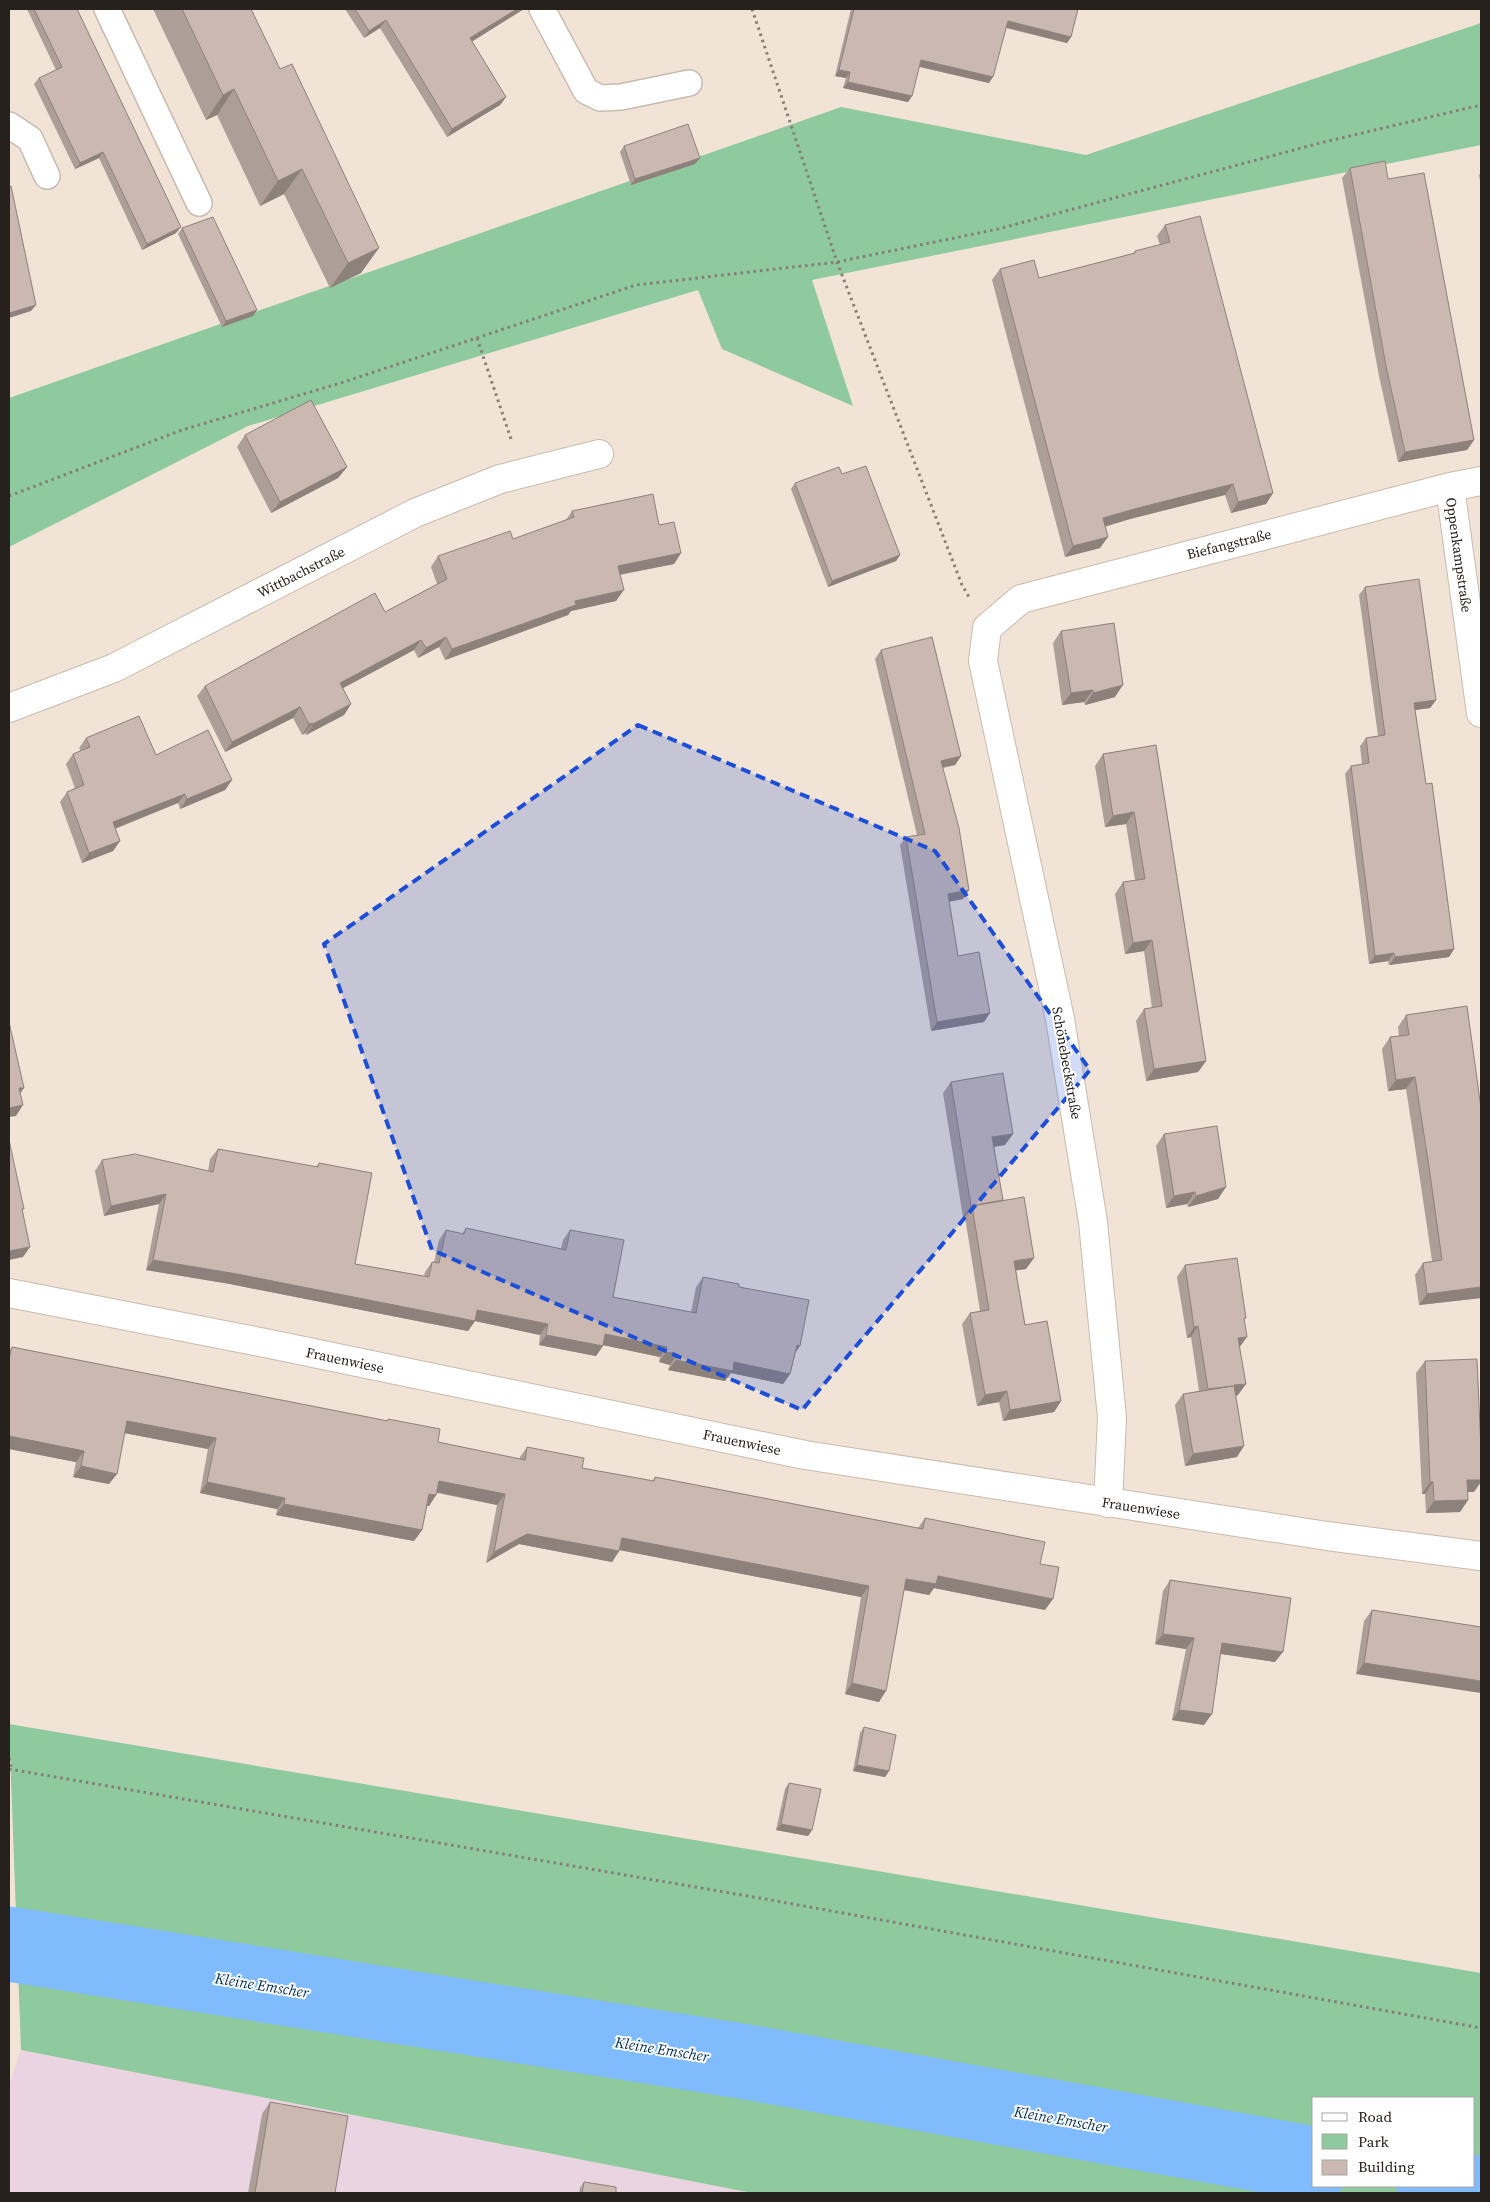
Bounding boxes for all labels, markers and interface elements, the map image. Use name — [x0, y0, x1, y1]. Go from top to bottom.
street label: Oppenkampstraße — [1441, 496, 1477, 614]
street label: Biefangstraße — [1185, 524, 1273, 564]
street label: Wittbachstraße — [254, 541, 348, 603]
street label: Schönebeckstraße — [1047, 1005, 1087, 1121]
street label: Frauenwiese — [304, 1342, 386, 1378]
street label: Frauenwiese — [701, 1424, 783, 1460]
street label: Frauenwiese — [1100, 1492, 1182, 1524]
water label: Kleine Emscher — [212, 1967, 312, 2003]
water label: Kleine Emscher — [612, 2031, 712, 2067]
legend — [1312, 2097, 1475, 2187]
water label: Kleine Emscher — [1011, 2100, 1111, 2138]
text: Road — [1358, 2106, 1392, 2127]
text: Park — [1358, 2131, 1390, 2152]
text: Building — [1358, 2156, 1415, 2177]

